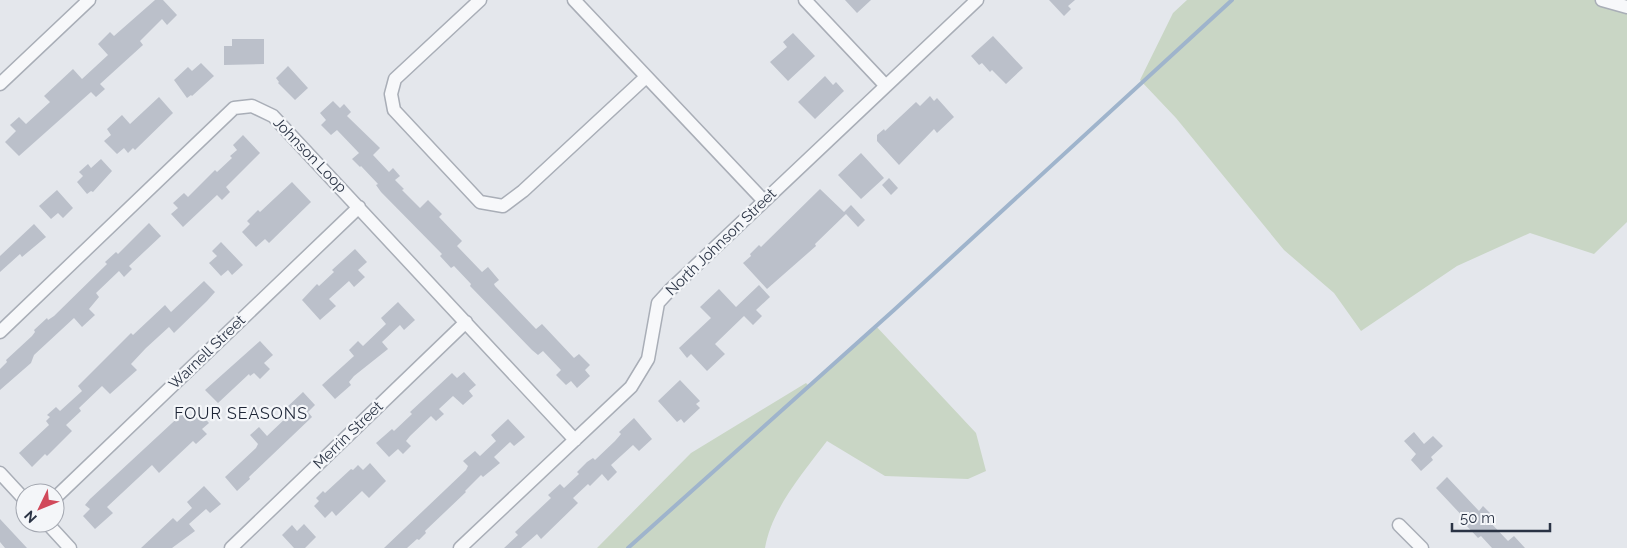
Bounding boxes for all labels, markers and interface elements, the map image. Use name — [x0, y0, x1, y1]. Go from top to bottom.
street label: Johnson Loop — [270, 114, 350, 196]
street label: North Johnson Street — [662, 185, 780, 299]
street label: Warnell Street — [165, 311, 249, 393]
street label: Merrin Street — [309, 397, 387, 473]
district label: FOUR SEASONS — [174, 404, 308, 423]
north arrow — [15, 483, 65, 533]
scale bar — [1452, 500, 1550, 532]
text: N — [21, 508, 40, 526]
text: 50 m — [1460, 509, 1495, 527]

